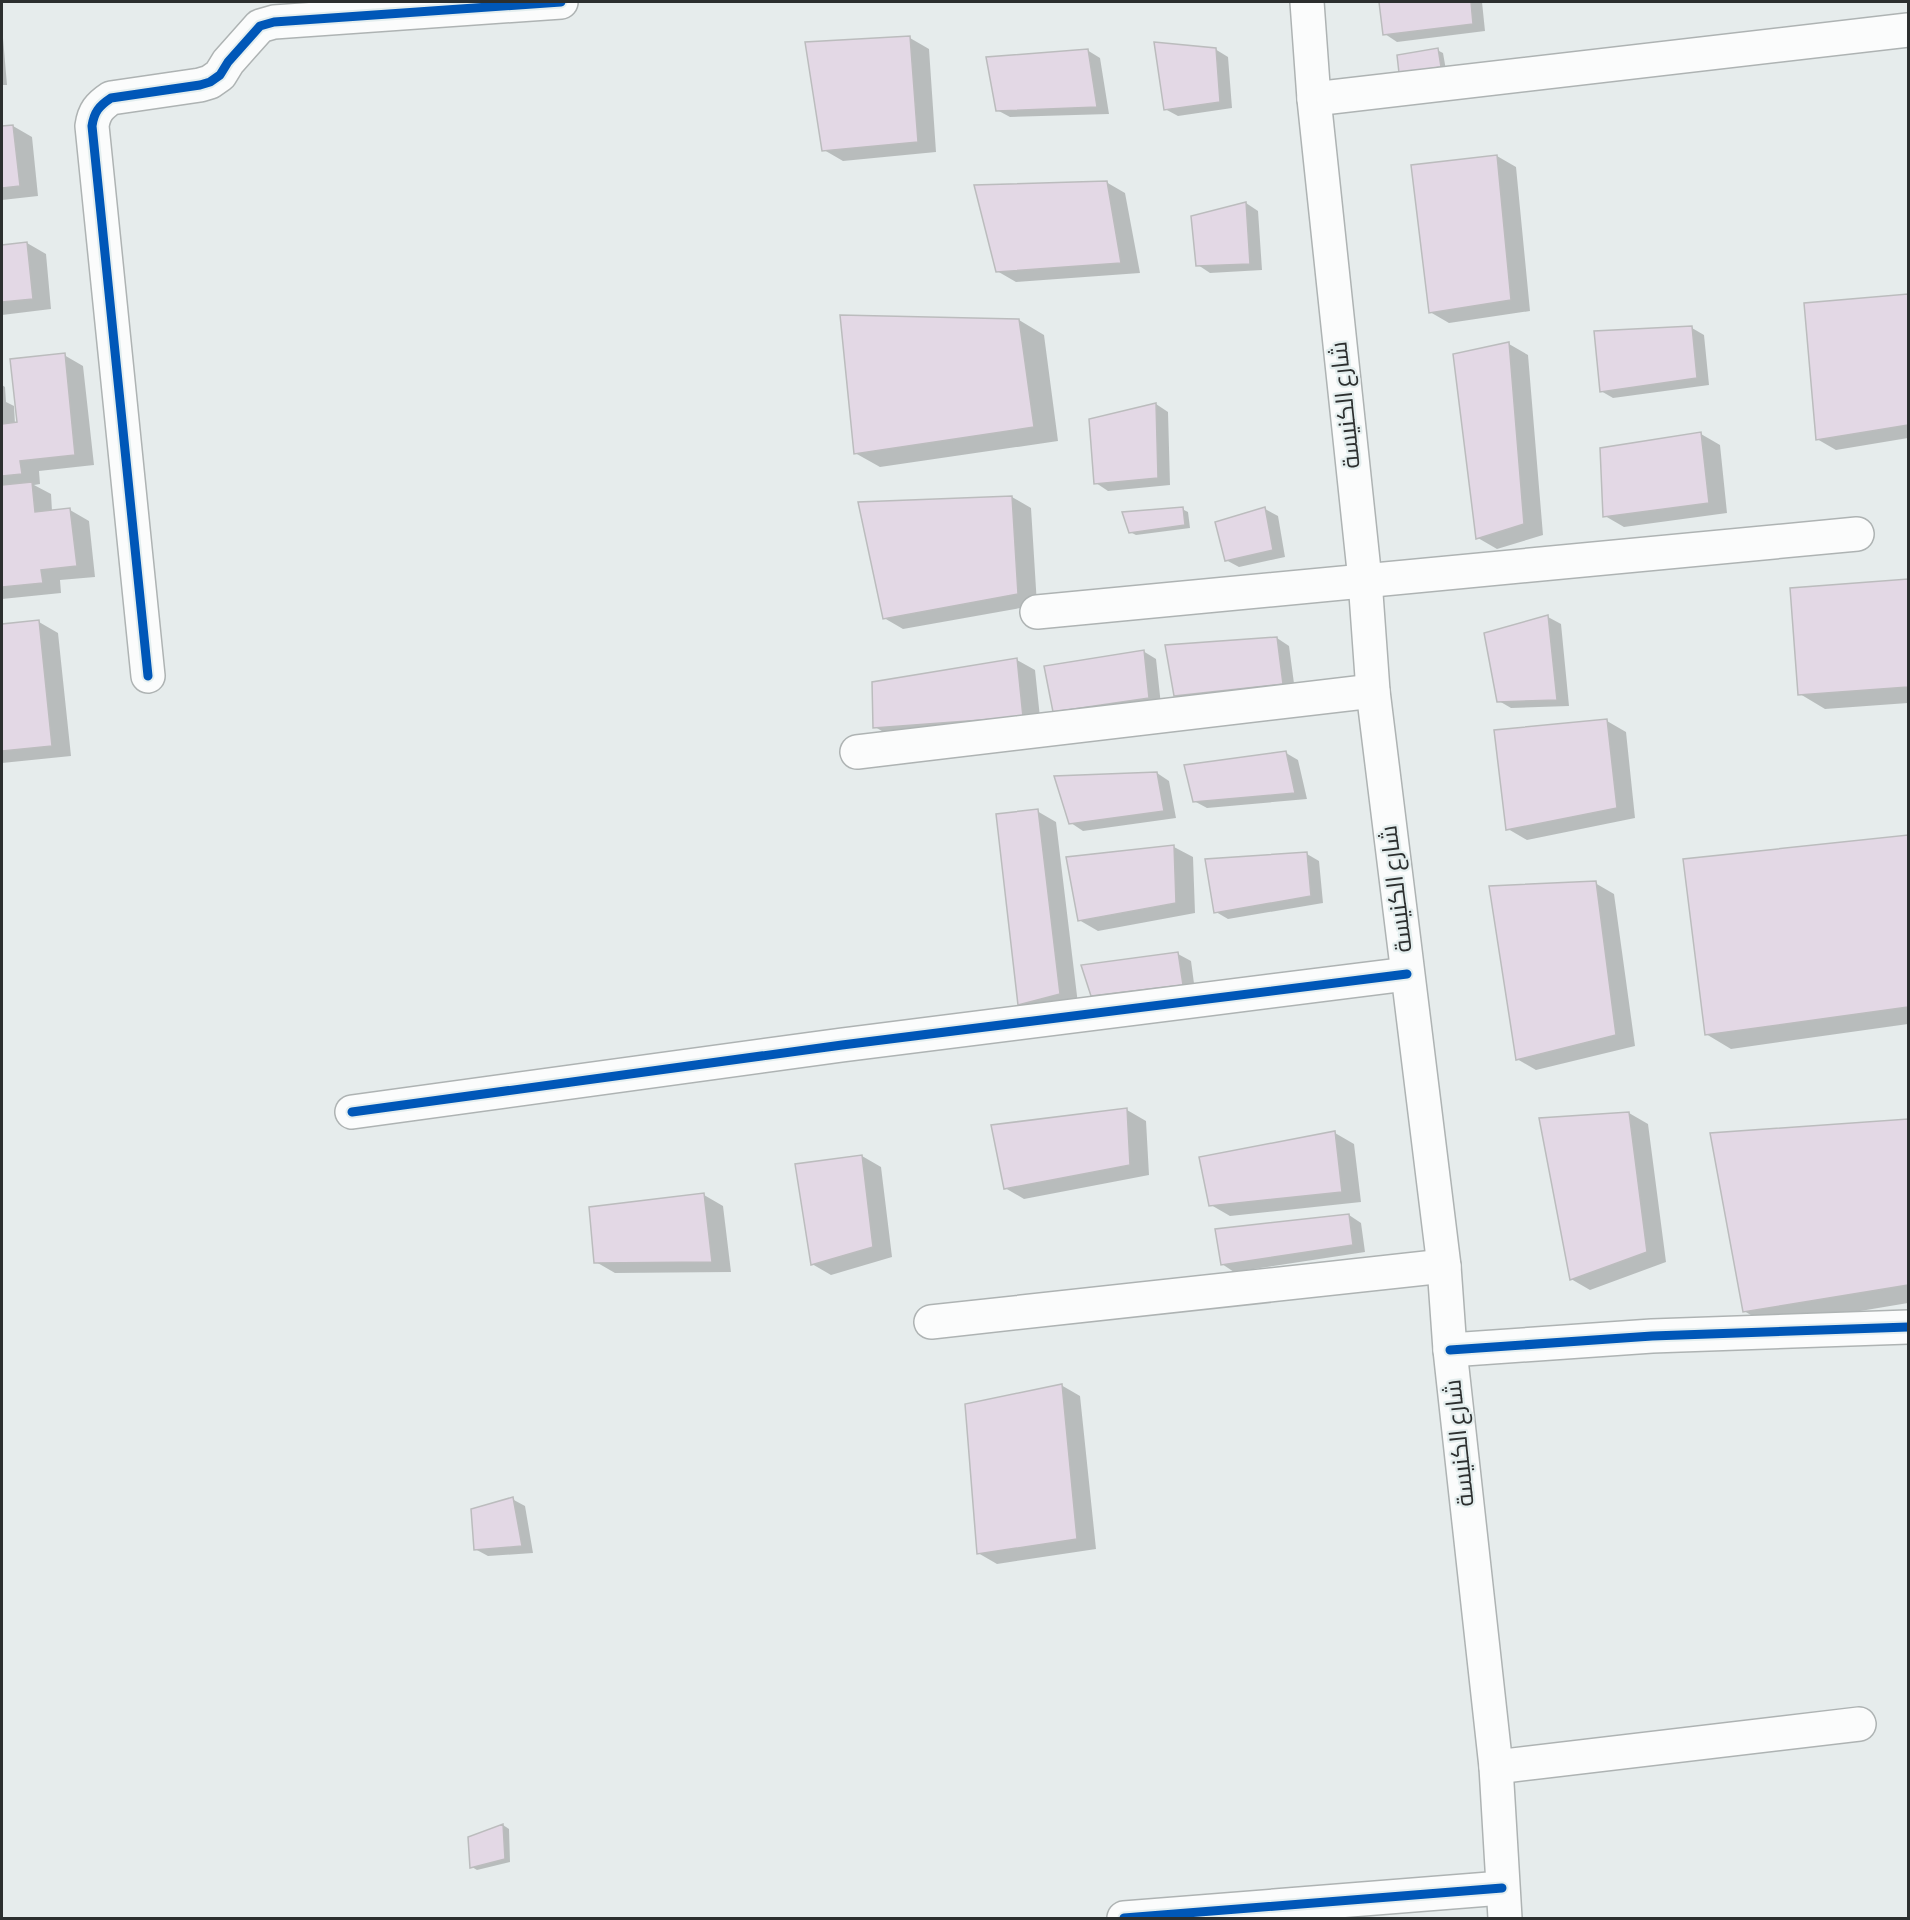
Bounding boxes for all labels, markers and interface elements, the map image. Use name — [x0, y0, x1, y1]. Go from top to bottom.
street label: شارع الكنيسة — [1326, 340, 1368, 470]
street label: شارع الكنيسة — [1376, 824, 1420, 954]
street label: شارع الكنيسة — [1440, 1378, 1482, 1508]

